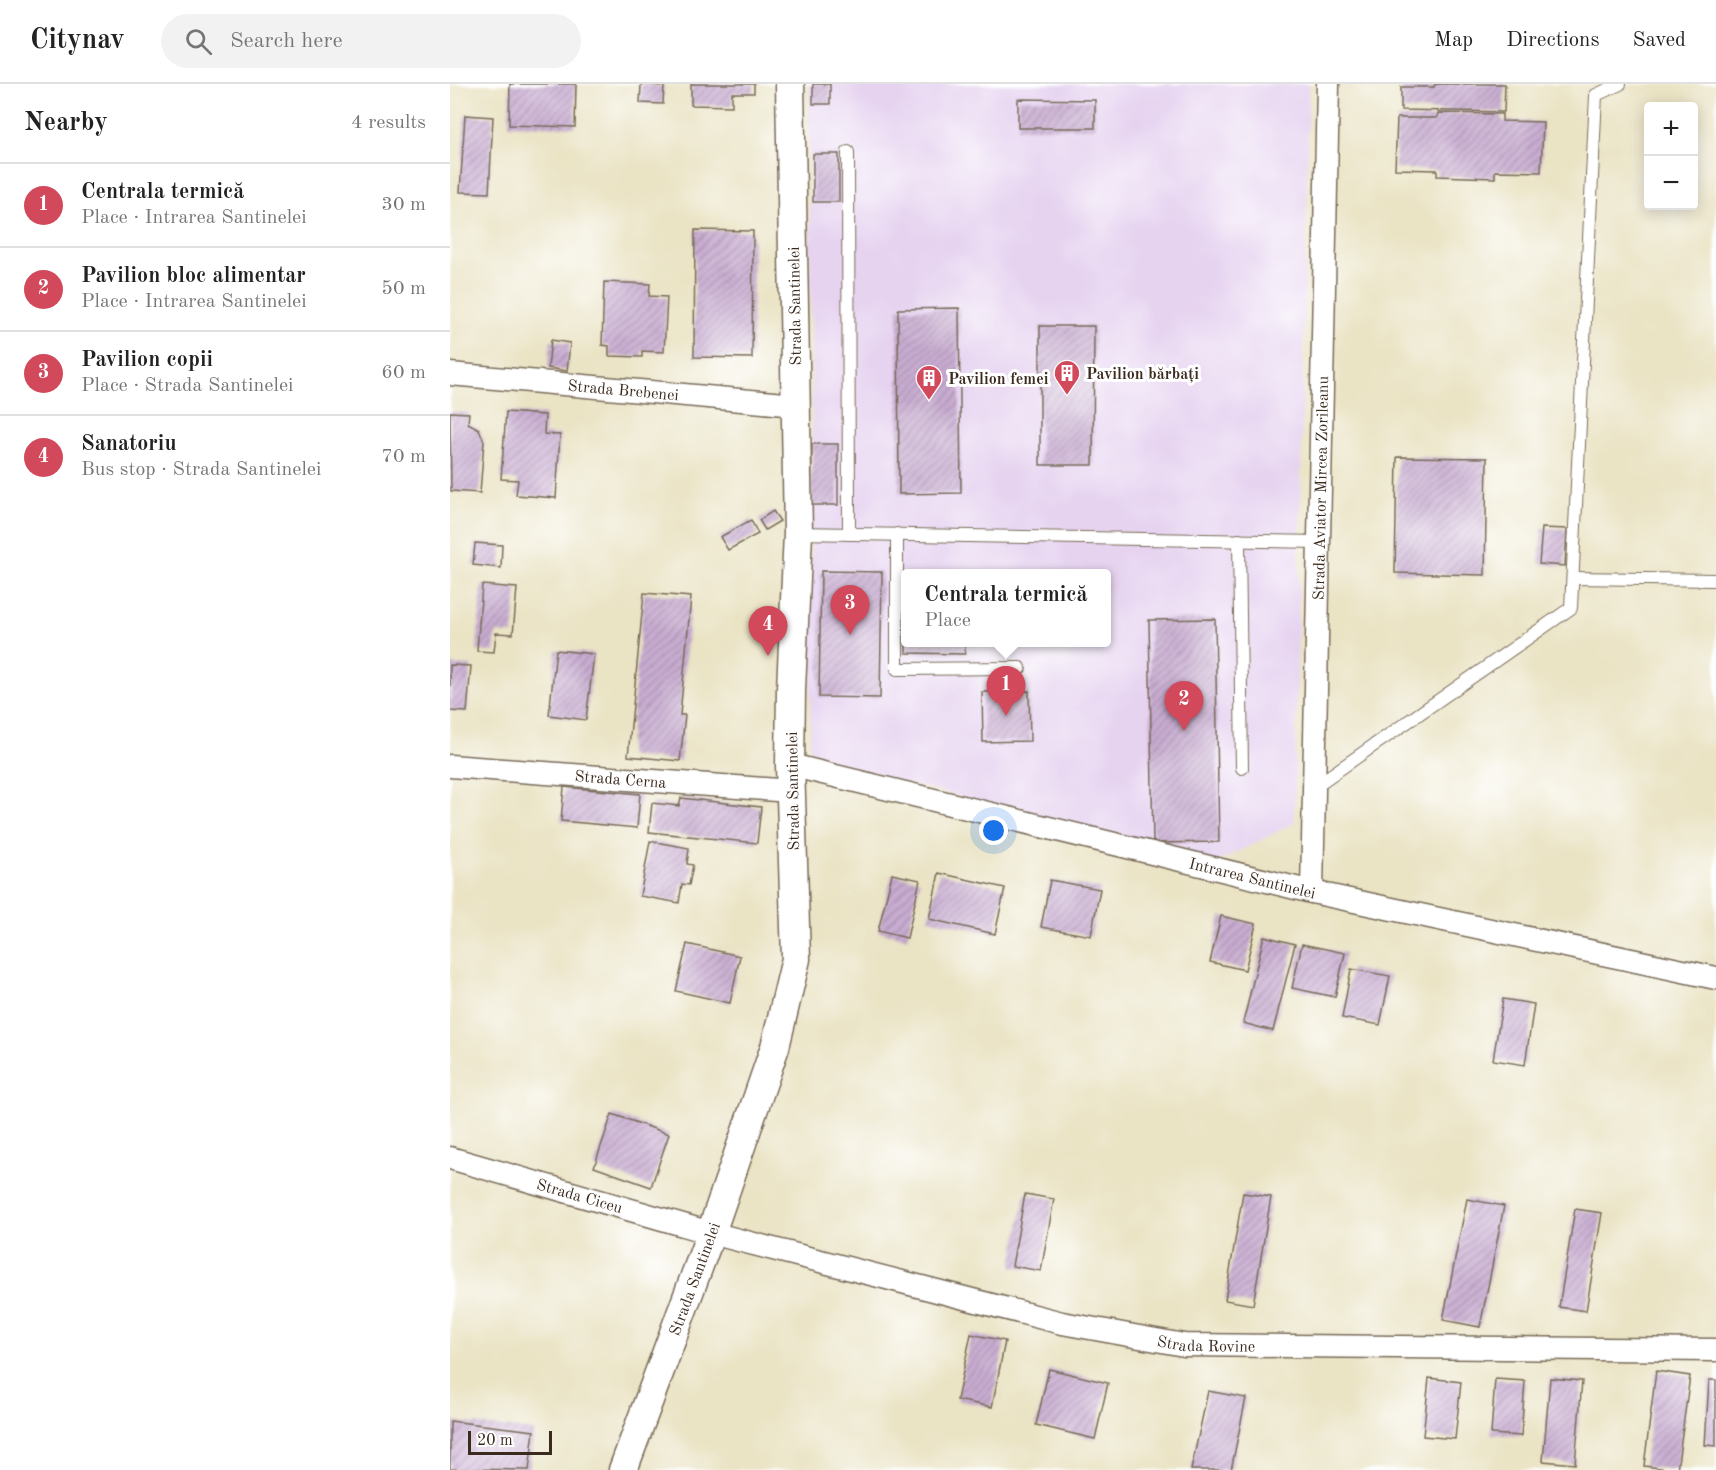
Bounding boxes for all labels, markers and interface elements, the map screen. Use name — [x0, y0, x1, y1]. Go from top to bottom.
search box — [161, 14, 581, 68]
icon: search — [182, 25, 215, 58]
text: Citynav — [30, 27, 125, 55]
text: Search here — [230, 30, 343, 52]
text: Map — [1434, 30, 1473, 51]
text: Directions — [1506, 30, 1600, 51]
text: Saved — [1633, 30, 1686, 51]
map controls — [1644, 102, 1698, 210]
button: + — [1644, 102, 1698, 156]
text: Nearby — [24, 110, 108, 136]
text: 4 results — [351, 113, 426, 133]
button: − — [1644, 156, 1698, 210]
text: Centrala termică — [81, 181, 245, 203]
text: 1 — [38, 195, 49, 215]
text: 30 m — [381, 195, 426, 215]
text: Place · Intrarea Santinelei — [81, 208, 307, 228]
street label: Strada Santinelei — [787, 246, 805, 366]
text: Pavilion bloc alimentar — [81, 265, 306, 287]
text: 2 — [38, 279, 49, 299]
text: 50 m — [381, 279, 426, 299]
text: Place · Intrarea Santinelei — [81, 292, 307, 312]
text: Pavilion copii — [81, 349, 213, 371]
building icon: Pavilion bărbați — [1052, 358, 1082, 396]
text: 3 — [38, 363, 49, 383]
text: 60 m — [381, 363, 426, 383]
building icon: Pavilion femei — [914, 363, 944, 401]
place label: Pavilion bărbați — [1086, 367, 1199, 383]
place label: Pavilion femei — [948, 372, 1049, 388]
street label: Strada Aviator Mircea Zorileanu — [1312, 375, 1332, 600]
text: Place · Strada Santinelei — [81, 376, 293, 396]
street label: Strada Brebenei — [567, 379, 679, 404]
text: Sanatoriu — [81, 433, 176, 455]
text: 4 — [38, 447, 49, 467]
text: 70 m — [381, 447, 426, 467]
text: Bus stop · Strada Santinelei — [81, 460, 321, 480]
popup — [901, 569, 1111, 647]
text: Centrala termică — [924, 584, 1088, 606]
pin: 3 — [830, 586, 870, 635]
pin: 4 — [748, 606, 788, 656]
text: Place — [924, 611, 971, 631]
pin: 1 — [986, 666, 1026, 716]
pin: 2 — [1164, 682, 1204, 731]
street label: Strada Santinelei — [785, 731, 803, 851]
street label: Strada Cerna — [574, 769, 667, 792]
your location — [979, 816, 1008, 845]
street label: Intrarea Santinelei — [1187, 856, 1317, 903]
street label: Strada Ciceu — [534, 1177, 624, 1217]
street label: Strada Santinelei — [668, 1221, 724, 1338]
street label: Strada Rovine — [1156, 1334, 1255, 1356]
scale bar — [468, 1428, 552, 1456]
text: 20 m — [477, 1433, 513, 1449]

